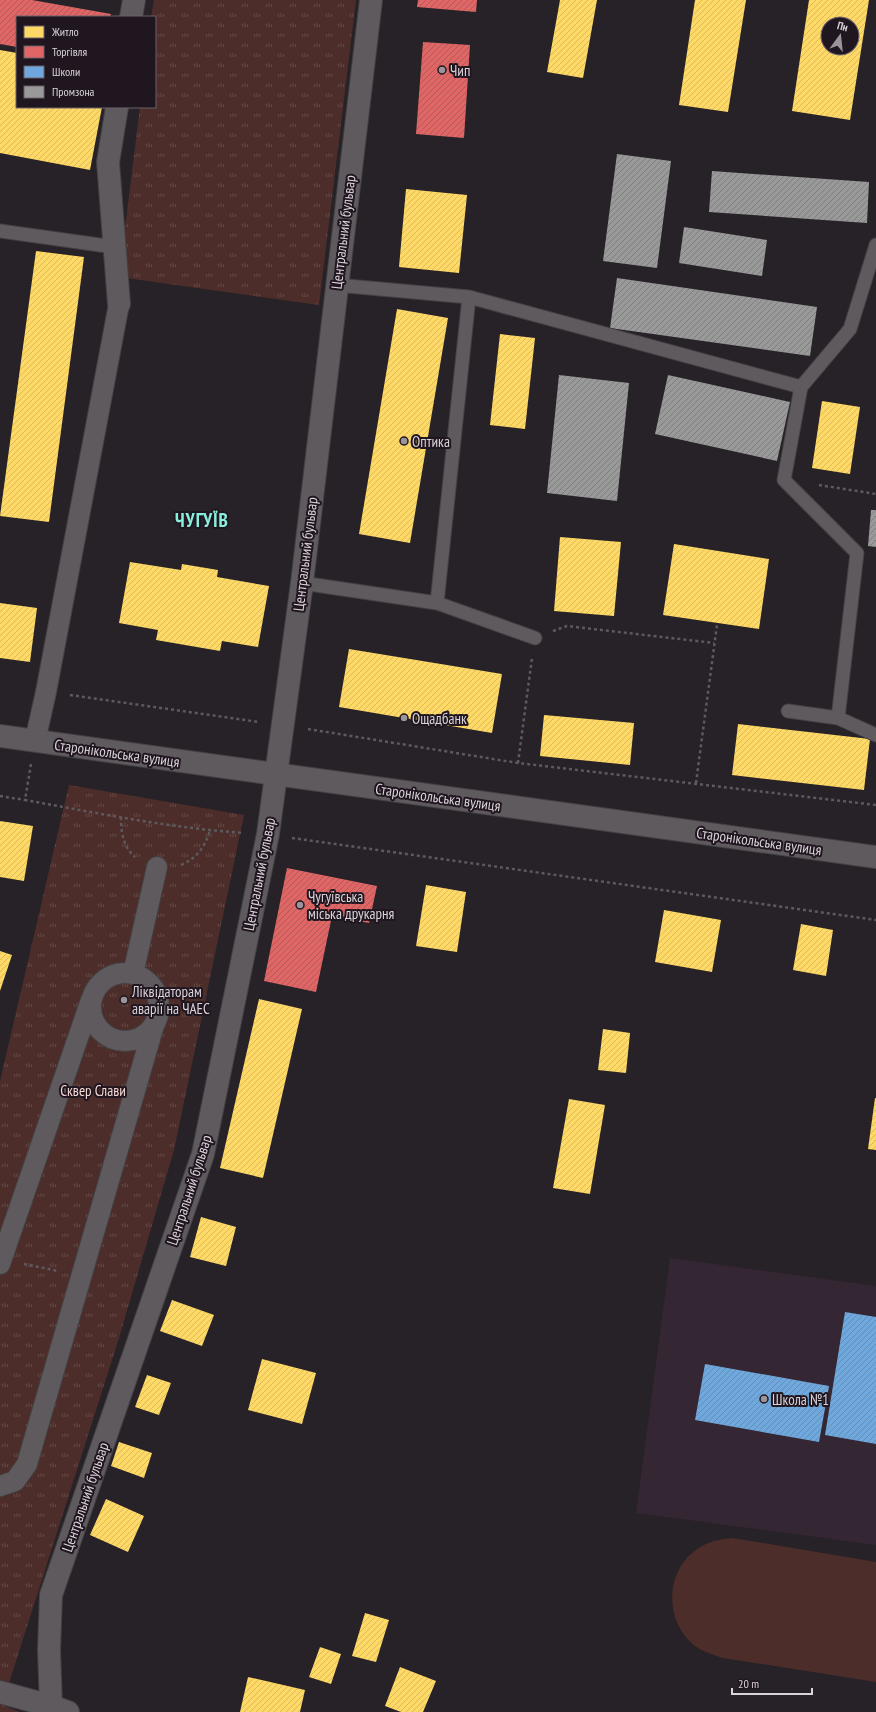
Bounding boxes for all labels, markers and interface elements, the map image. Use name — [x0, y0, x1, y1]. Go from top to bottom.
legend — [16, 16, 156, 108]
north arrow — [820, 16, 860, 56]
text: Пн — [836, 18, 850, 35]
text: Житло — [51, 24, 79, 39]
text: Торгівля — [52, 44, 87, 59]
place label: Чип — [450, 61, 470, 80]
text: Школи — [52, 64, 80, 79]
marker: Чип — [437, 65, 447, 75]
text: Промзона — [52, 84, 95, 99]
street label: Центральний бульвар — [327, 174, 359, 290]
place label: Оптика — [412, 432, 450, 451]
marker: Оптика — [399, 436, 409, 446]
street label: Центральний бульвар — [289, 496, 321, 612]
district label: ЧУГУЇВ — [175, 508, 229, 532]
place label: Ощадбанк — [412, 709, 467, 728]
marker: Ощадбанк — [399, 713, 409, 723]
street label: Старонікольська вулиця — [53, 735, 181, 771]
street label: Старонікольська вулиця — [374, 779, 502, 815]
street label: Центральний бульвар — [239, 816, 279, 932]
street label: Старонікольська вулиця — [695, 823, 823, 859]
place label: Чугуївська міська друкарня — [308, 887, 395, 923]
marker: Чугуївська міська друкарня — [295, 900, 305, 910]
place label: Ліквідаторам аварії на ЧАЕС — [131, 982, 210, 1018]
marker: Ліквідаторам аварії на ЧАЕС — [119, 995, 129, 1005]
park label: Сквер Слави — [60, 1081, 126, 1100]
street label: Центральний бульвар — [162, 1132, 216, 1248]
place label: Школа №1 — [772, 1390, 829, 1409]
marker: Школа №1 — [759, 1394, 769, 1404]
street label: Центральний бульвар — [57, 1440, 113, 1554]
scale bar — [732, 1670, 812, 1696]
text: 20 m — [738, 1676, 759, 1691]

